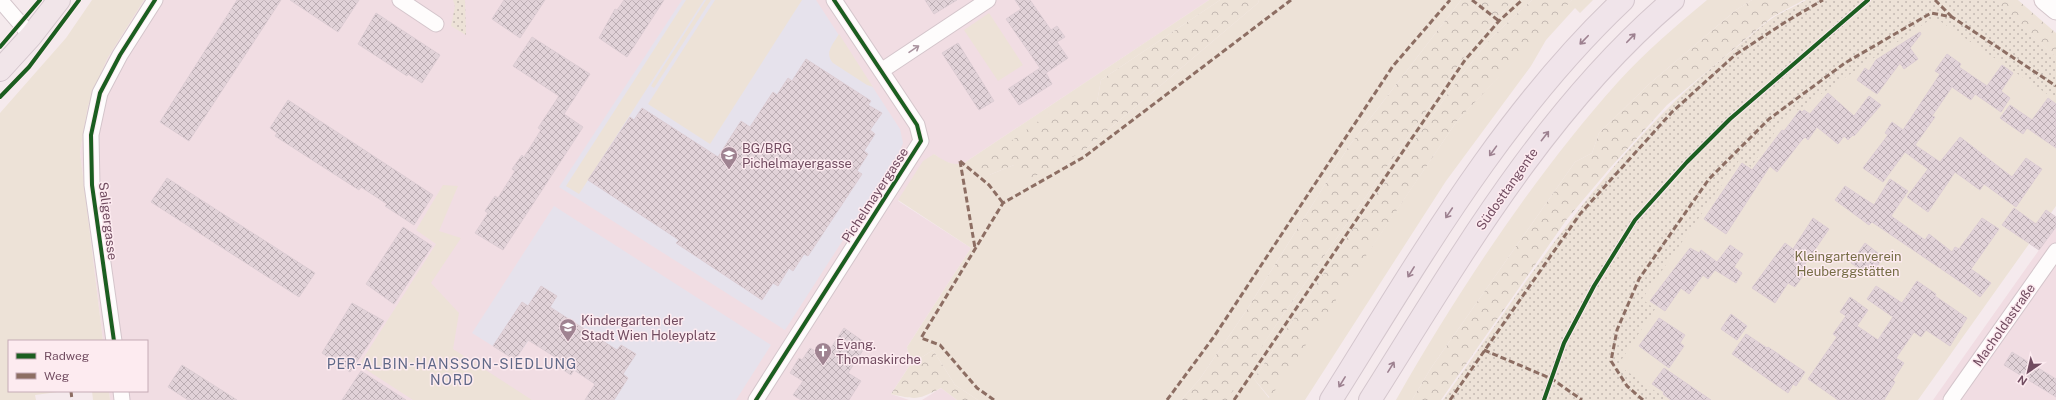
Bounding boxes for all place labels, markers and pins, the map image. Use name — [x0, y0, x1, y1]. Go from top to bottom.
place label: BG/BRG Pichelmayergasse — [742, 141, 852, 171]
school or university icon: BG/BRG Pichelmayergasse — [719, 145, 739, 170]
place label: Kindergarten der Stadt Wien Holeyplatz — [581, 313, 716, 343]
school or university icon: Kindergarten der Stadt Wien Holeyplatz — [558, 317, 578, 342]
place label: Evang. Thomaskirche — [836, 337, 921, 367]
church icon: Evang. Thomaskirche — [813, 341, 833, 366]

